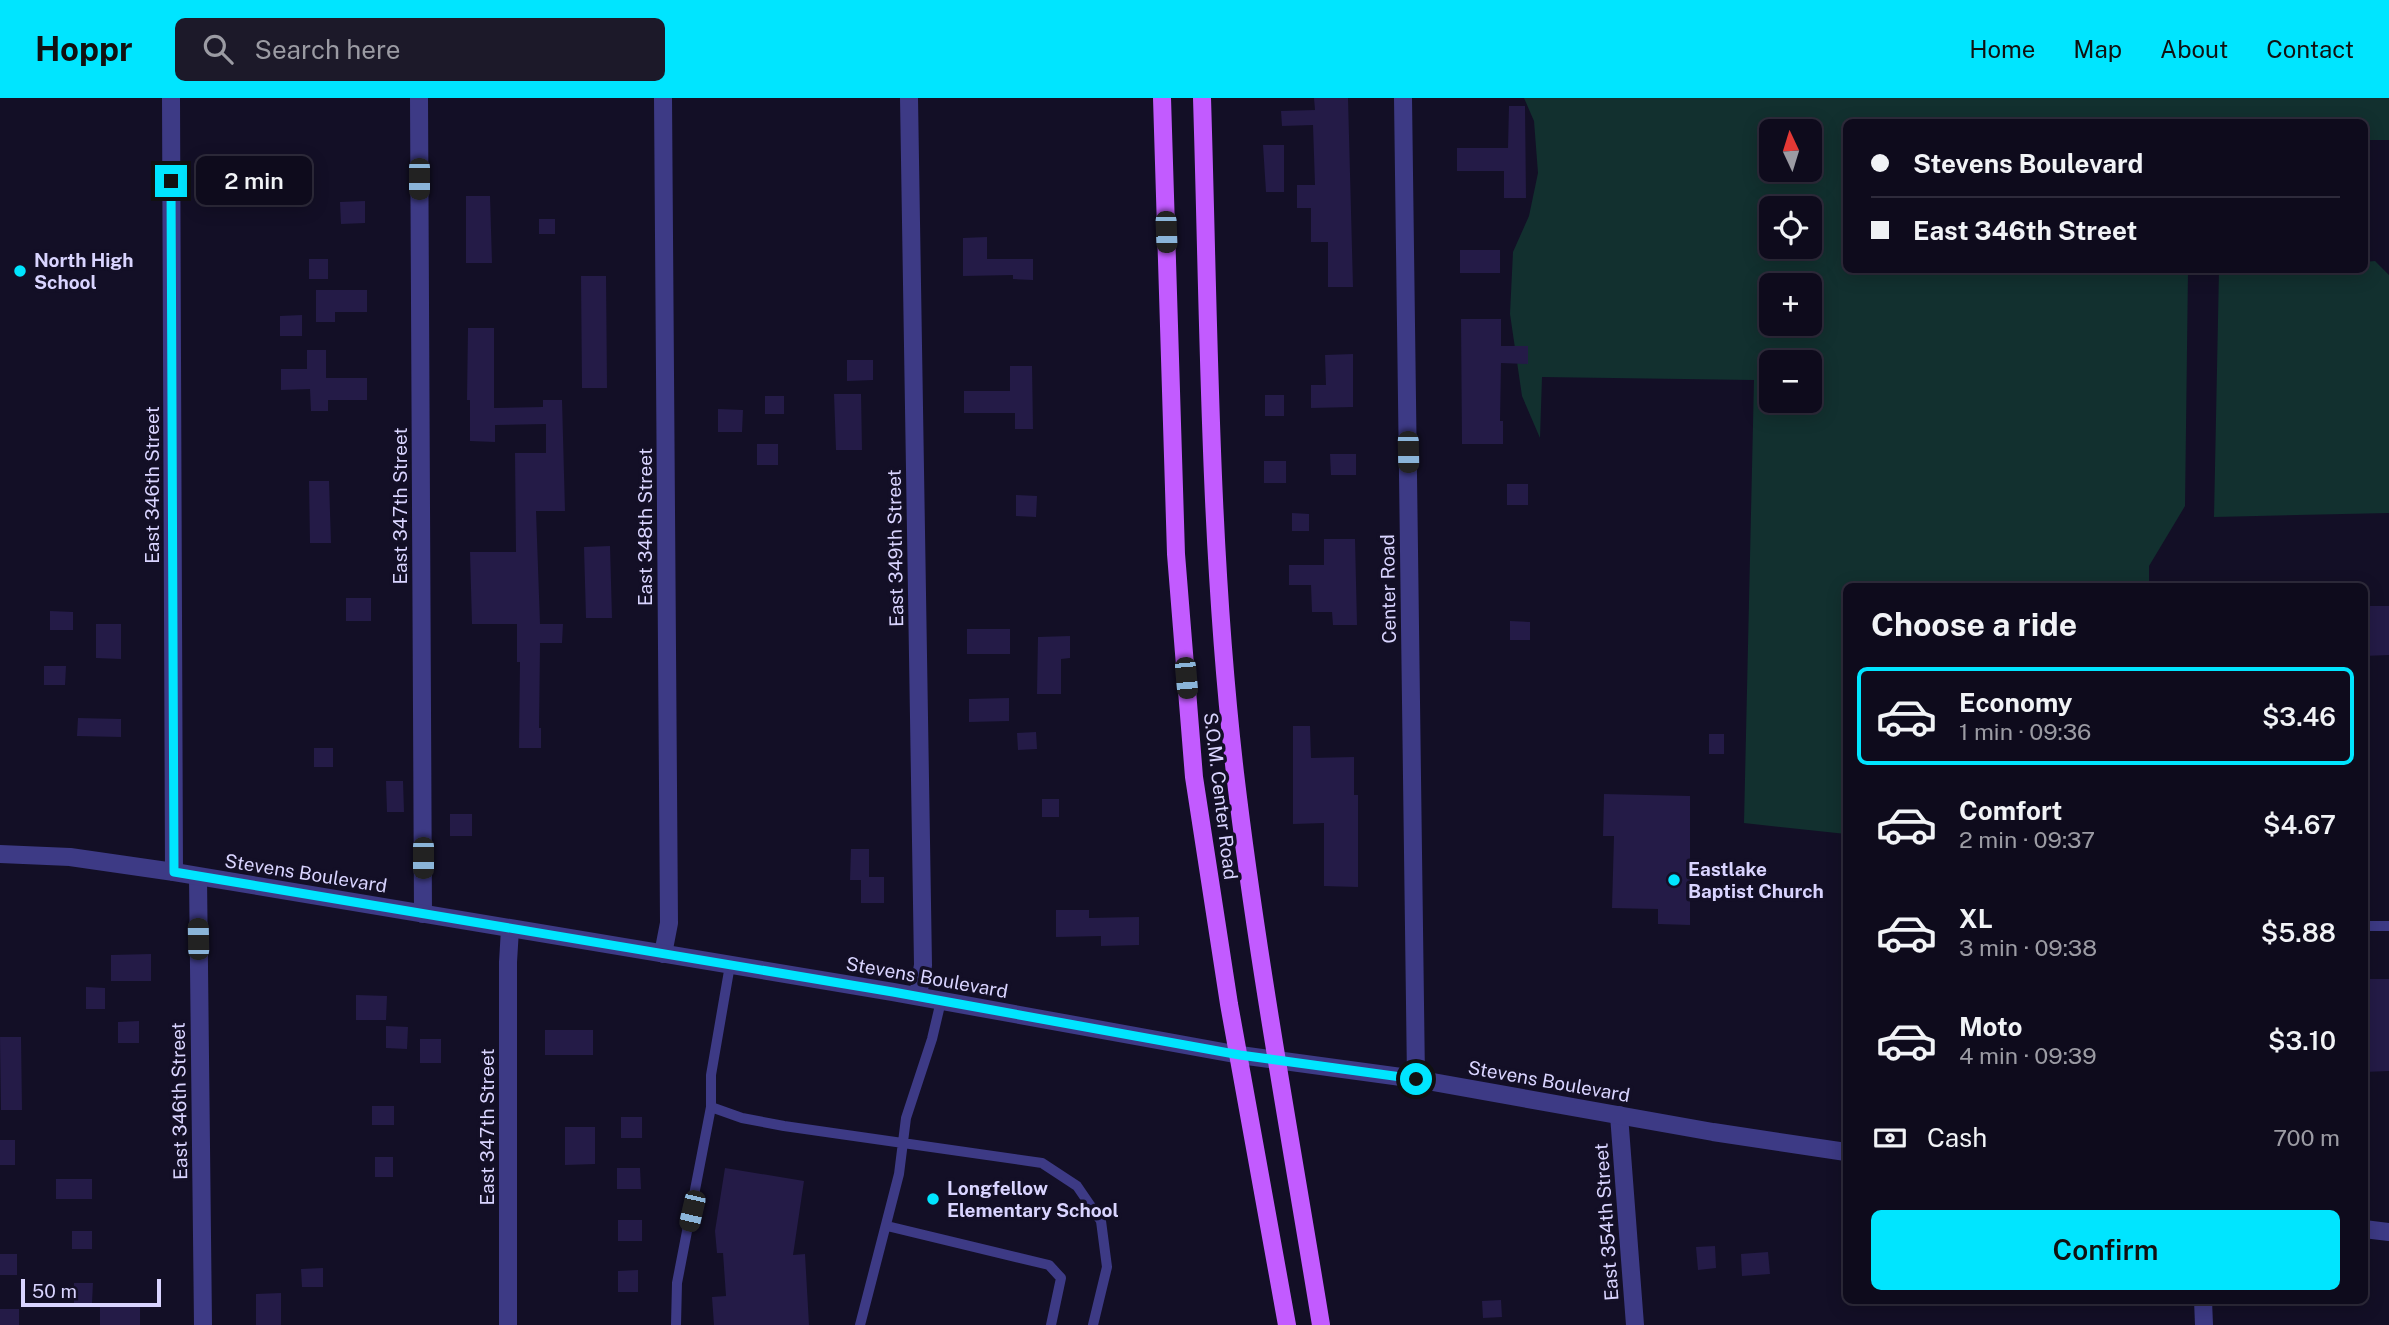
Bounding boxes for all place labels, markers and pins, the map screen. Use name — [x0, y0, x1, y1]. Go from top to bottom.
place label: North High School — [34, 249, 134, 293]
marker: North High School — [12, 263, 28, 279]
place label: Eastlake Baptist Church — [1688, 858, 1824, 902]
marker: Eastlake Baptist Church — [1666, 872, 1682, 888]
place label: Longfellow Elementary School — [947, 1177, 1119, 1221]
marker: Longfellow Elementary School — [925, 1191, 941, 1207]

